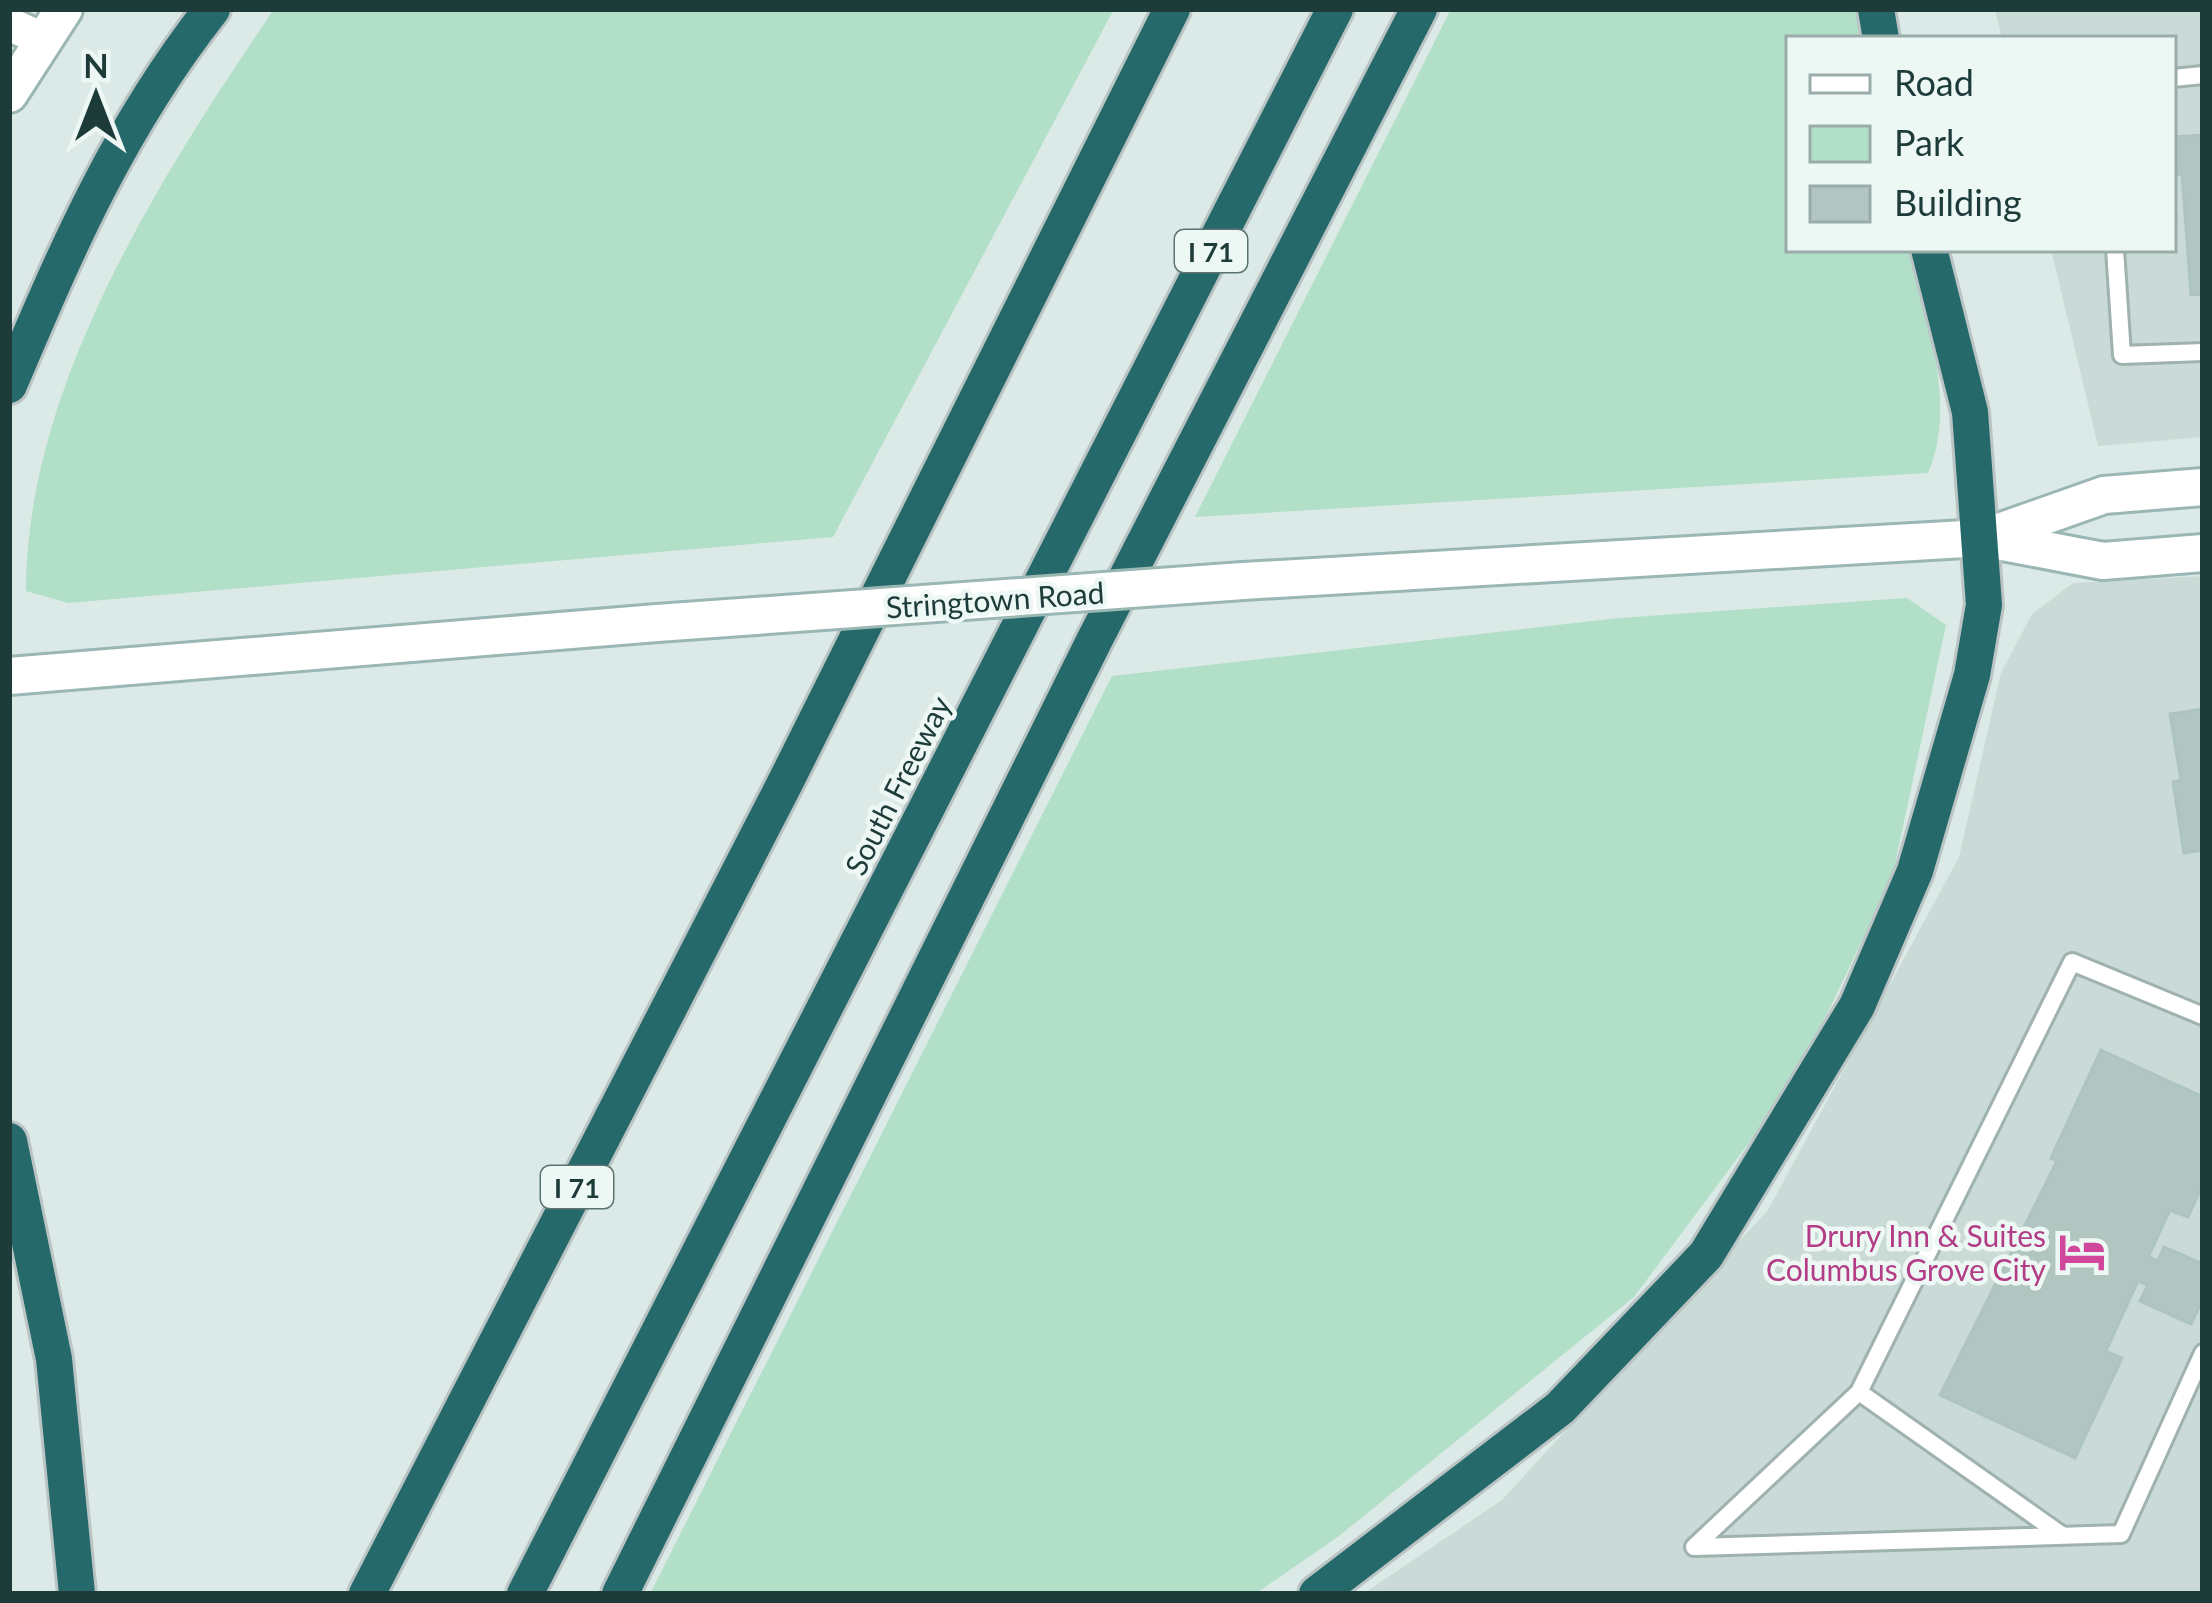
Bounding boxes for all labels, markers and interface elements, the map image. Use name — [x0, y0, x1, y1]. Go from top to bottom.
north arrow — [36, 36, 156, 156]
legend — [1786, 36, 2176, 252]
text: N — [83, 45, 109, 85]
text: Road — [1894, 60, 1974, 104]
text: Park — [1894, 120, 1965, 164]
text: Building — [1894, 180, 2022, 224]
road number: I 71 — [1175, 230, 1247, 272]
street label: Stringtown Road — [885, 573, 1105, 625]
street label: South Freeway — [836, 689, 958, 880]
road number: I 71 — [541, 1166, 613, 1208]
place label: Drury Inn & Suites Columbus Grove City — [1766, 1217, 2047, 1287]
hotel icon: Drury Inn & Suites Columbus Grove City — [2057, 1227, 2107, 1277]

